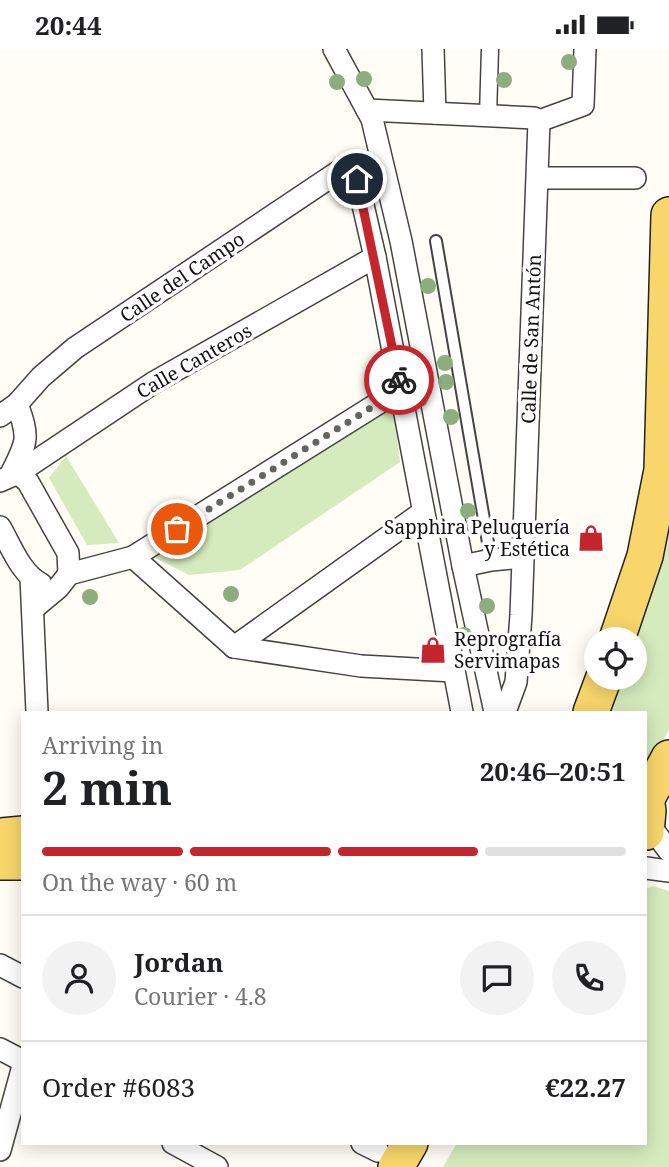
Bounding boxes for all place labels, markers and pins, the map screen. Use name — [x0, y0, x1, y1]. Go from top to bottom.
pin — [327, 149, 387, 209]
pin — [147, 499, 207, 559]
place label: Sapphira Peluquería y Estética — [384, 514, 570, 562]
shop icon: Sapphira Peluquería y Estética — [576, 523, 606, 553]
place label: Reprografía Servimapas — [454, 626, 561, 674]
shop icon: Reprografía Servimapas — [418, 635, 448, 665]

